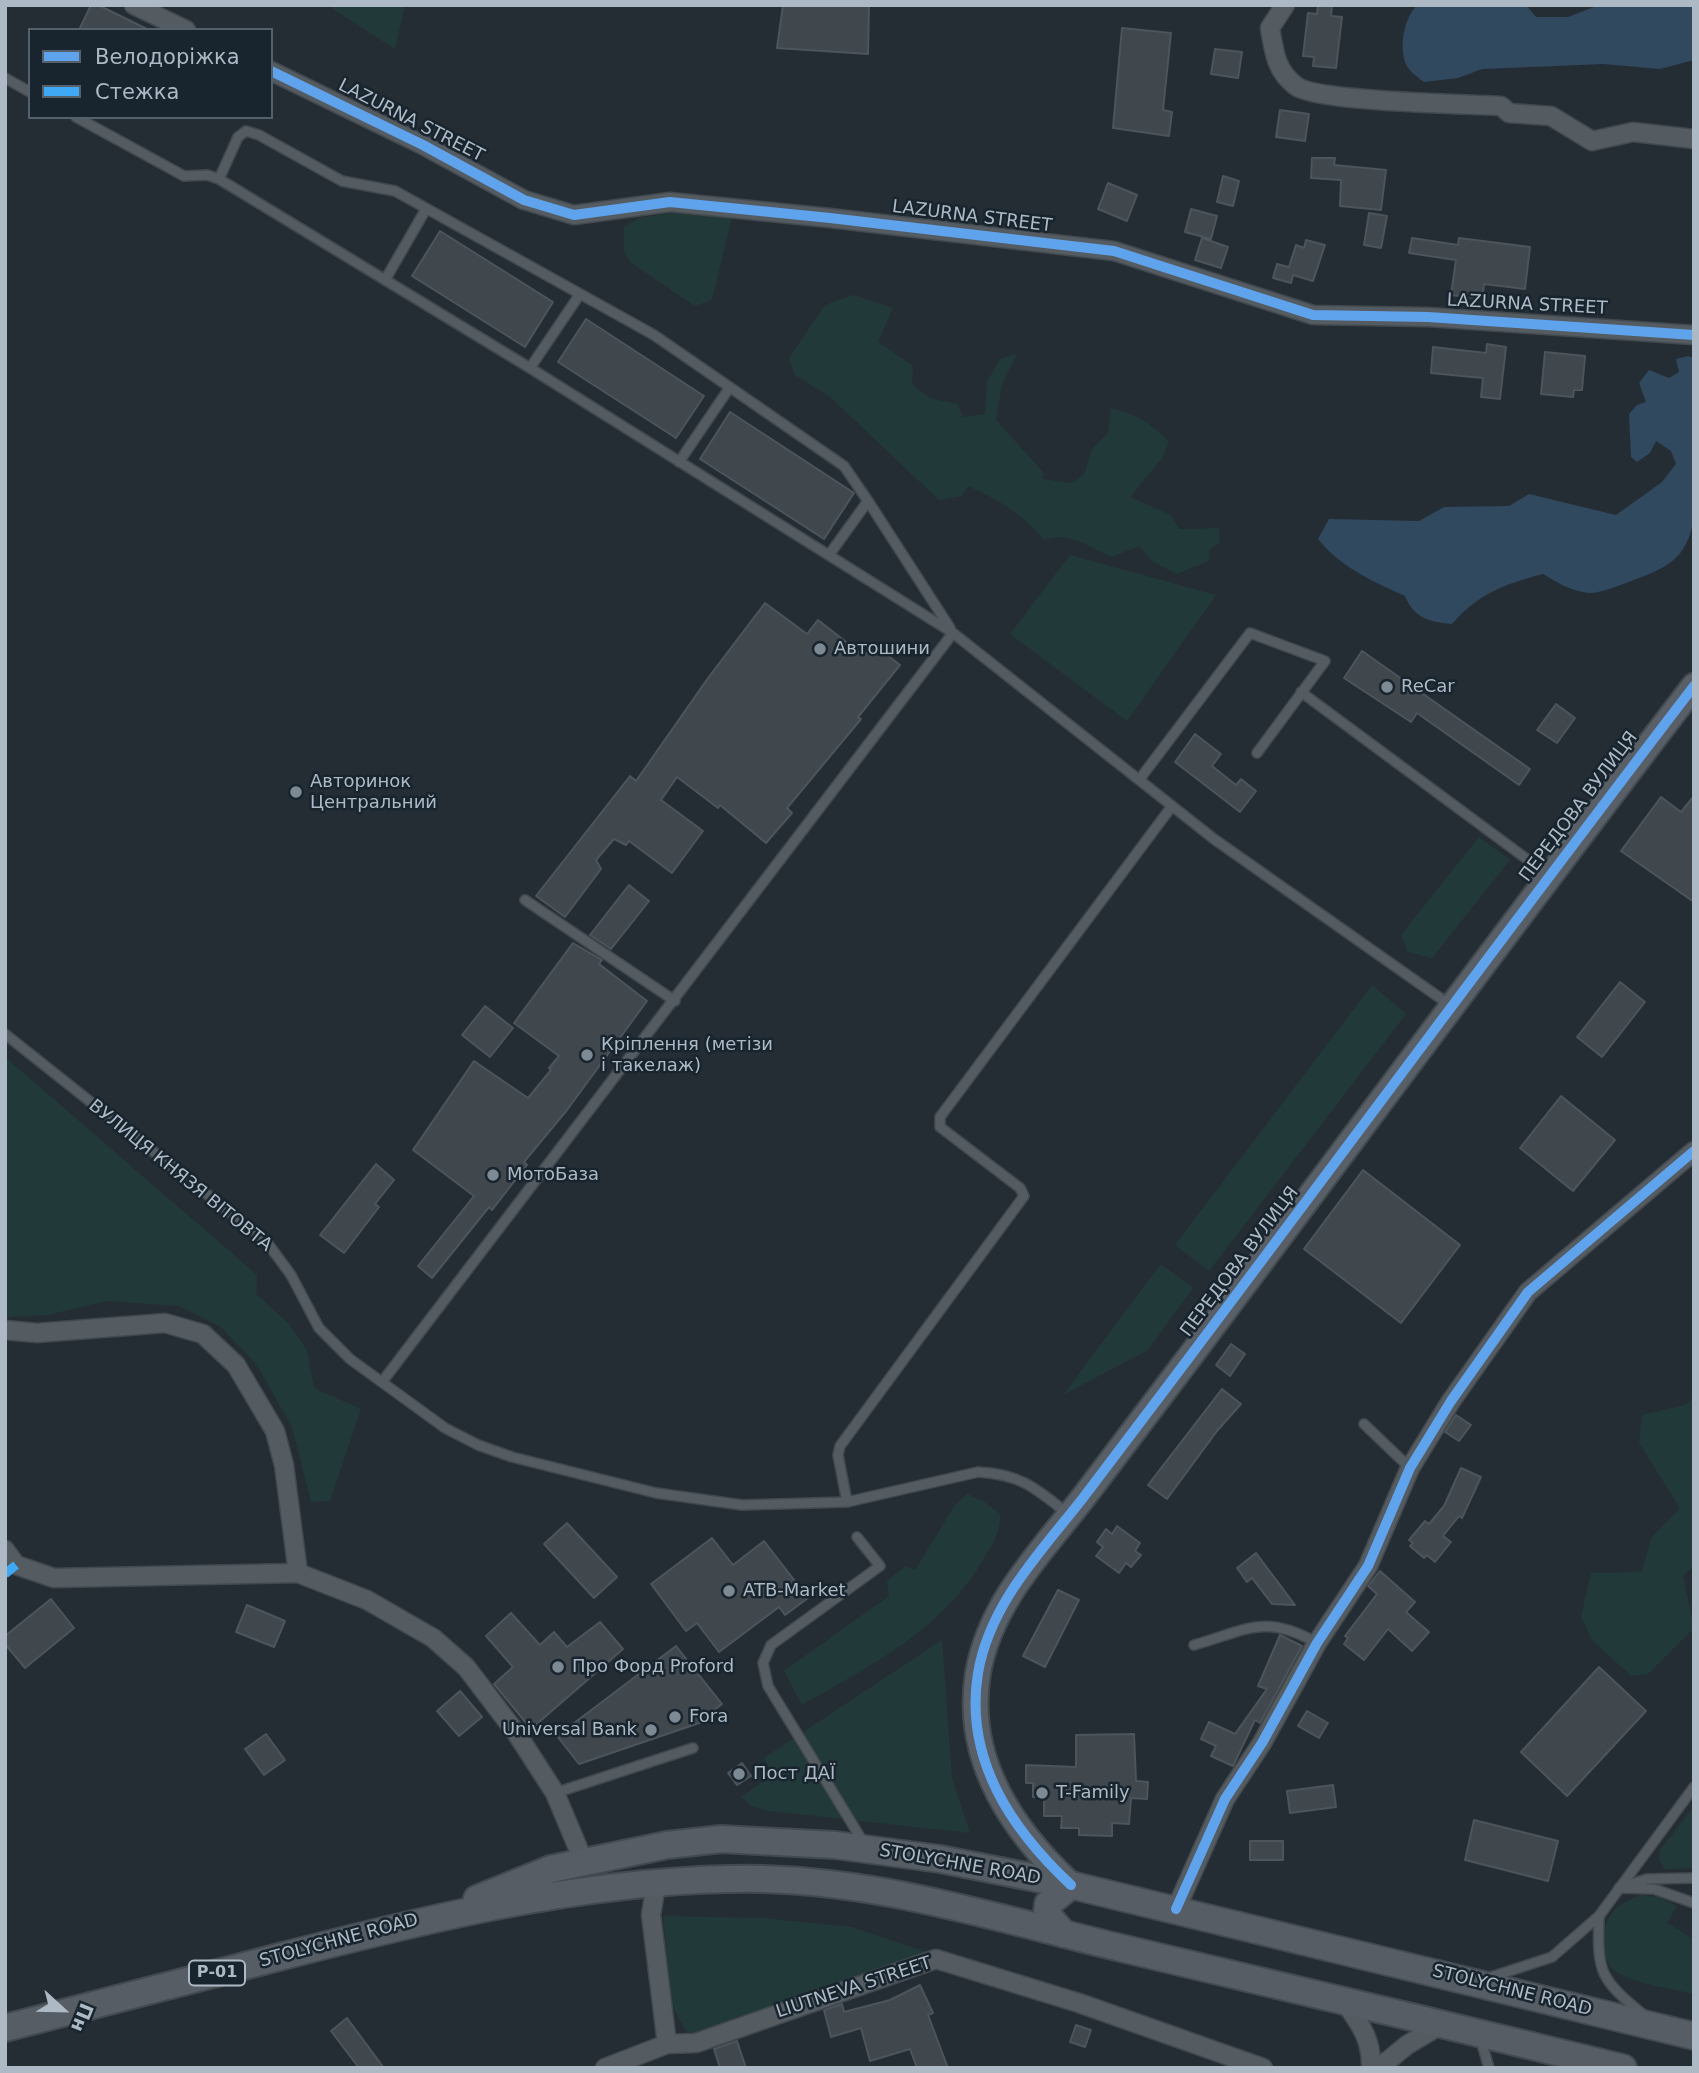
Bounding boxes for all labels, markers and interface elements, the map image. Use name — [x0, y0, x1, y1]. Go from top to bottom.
legend — [28, 28, 273, 119]
text: Велодоріжка — [95, 45, 240, 69]
street label: LAZURNA STREET — [334, 75, 488, 167]
text: Стежка — [95, 80, 179, 104]
street label: LAZURNA STREET — [891, 196, 1053, 238]
street label: LAZURNA STREET — [1446, 290, 1608, 320]
place label: Автошини — [834, 638, 930, 660]
marker: Автошини — [812, 641, 828, 657]
place label: ReCar — [1401, 676, 1455, 698]
marker: ReCar — [1379, 679, 1395, 695]
street label: ПЕРЕДОВА ВУЛИЦЯ — [1515, 728, 1643, 886]
place label: Авторинок Центральний — [310, 771, 437, 814]
marker: Авторинок Центральний — [288, 784, 304, 800]
place label: Кріплення (метізи і такелаж) — [601, 1034, 773, 1076]
marker: Кріплення (метізи і такелаж) — [579, 1047, 595, 1063]
street label: ВУЛИЦЯ КНЯЗЯ ВІТОВТА — [84, 1095, 276, 1257]
place label: МотоБаза — [507, 1164, 599, 1186]
marker: МотоБаза — [485, 1167, 501, 1183]
street label: ПЕРЕДОВА ВУЛИЦЯ — [1176, 1183, 1304, 1341]
place label: ATB-Market — [743, 1580, 846, 1602]
marker: ATB-Market — [721, 1583, 737, 1599]
place label: Про Форд Proford — [572, 1656, 734, 1678]
marker: Про Форд Proford — [550, 1659, 566, 1675]
place label: Fora — [689, 1706, 728, 1728]
marker: Fora — [667, 1709, 683, 1725]
place label: Universal Bank — [502, 1719, 637, 1741]
marker: Universal Bank — [643, 1722, 659, 1738]
place label: Пост ДАЇ — [753, 1763, 835, 1785]
marker: Пост ДАЇ — [731, 1766, 747, 1782]
place label: T-Family — [1056, 1782, 1130, 1804]
marker: T-Family — [1034, 1785, 1050, 1801]
street label: STOLYCHNE ROAD — [878, 1840, 1042, 1890]
street label: STOLYCHNE ROAD — [257, 1909, 421, 1973]
street label: LIUTNEVA STREET — [774, 1953, 934, 2023]
road number: Р-01 — [189, 1960, 245, 1985]
street label: STOLYCHNE ROAD — [1430, 1961, 1594, 2021]
north arrow — [28, 1975, 98, 2045]
text: Пн — [67, 2000, 98, 2035]

